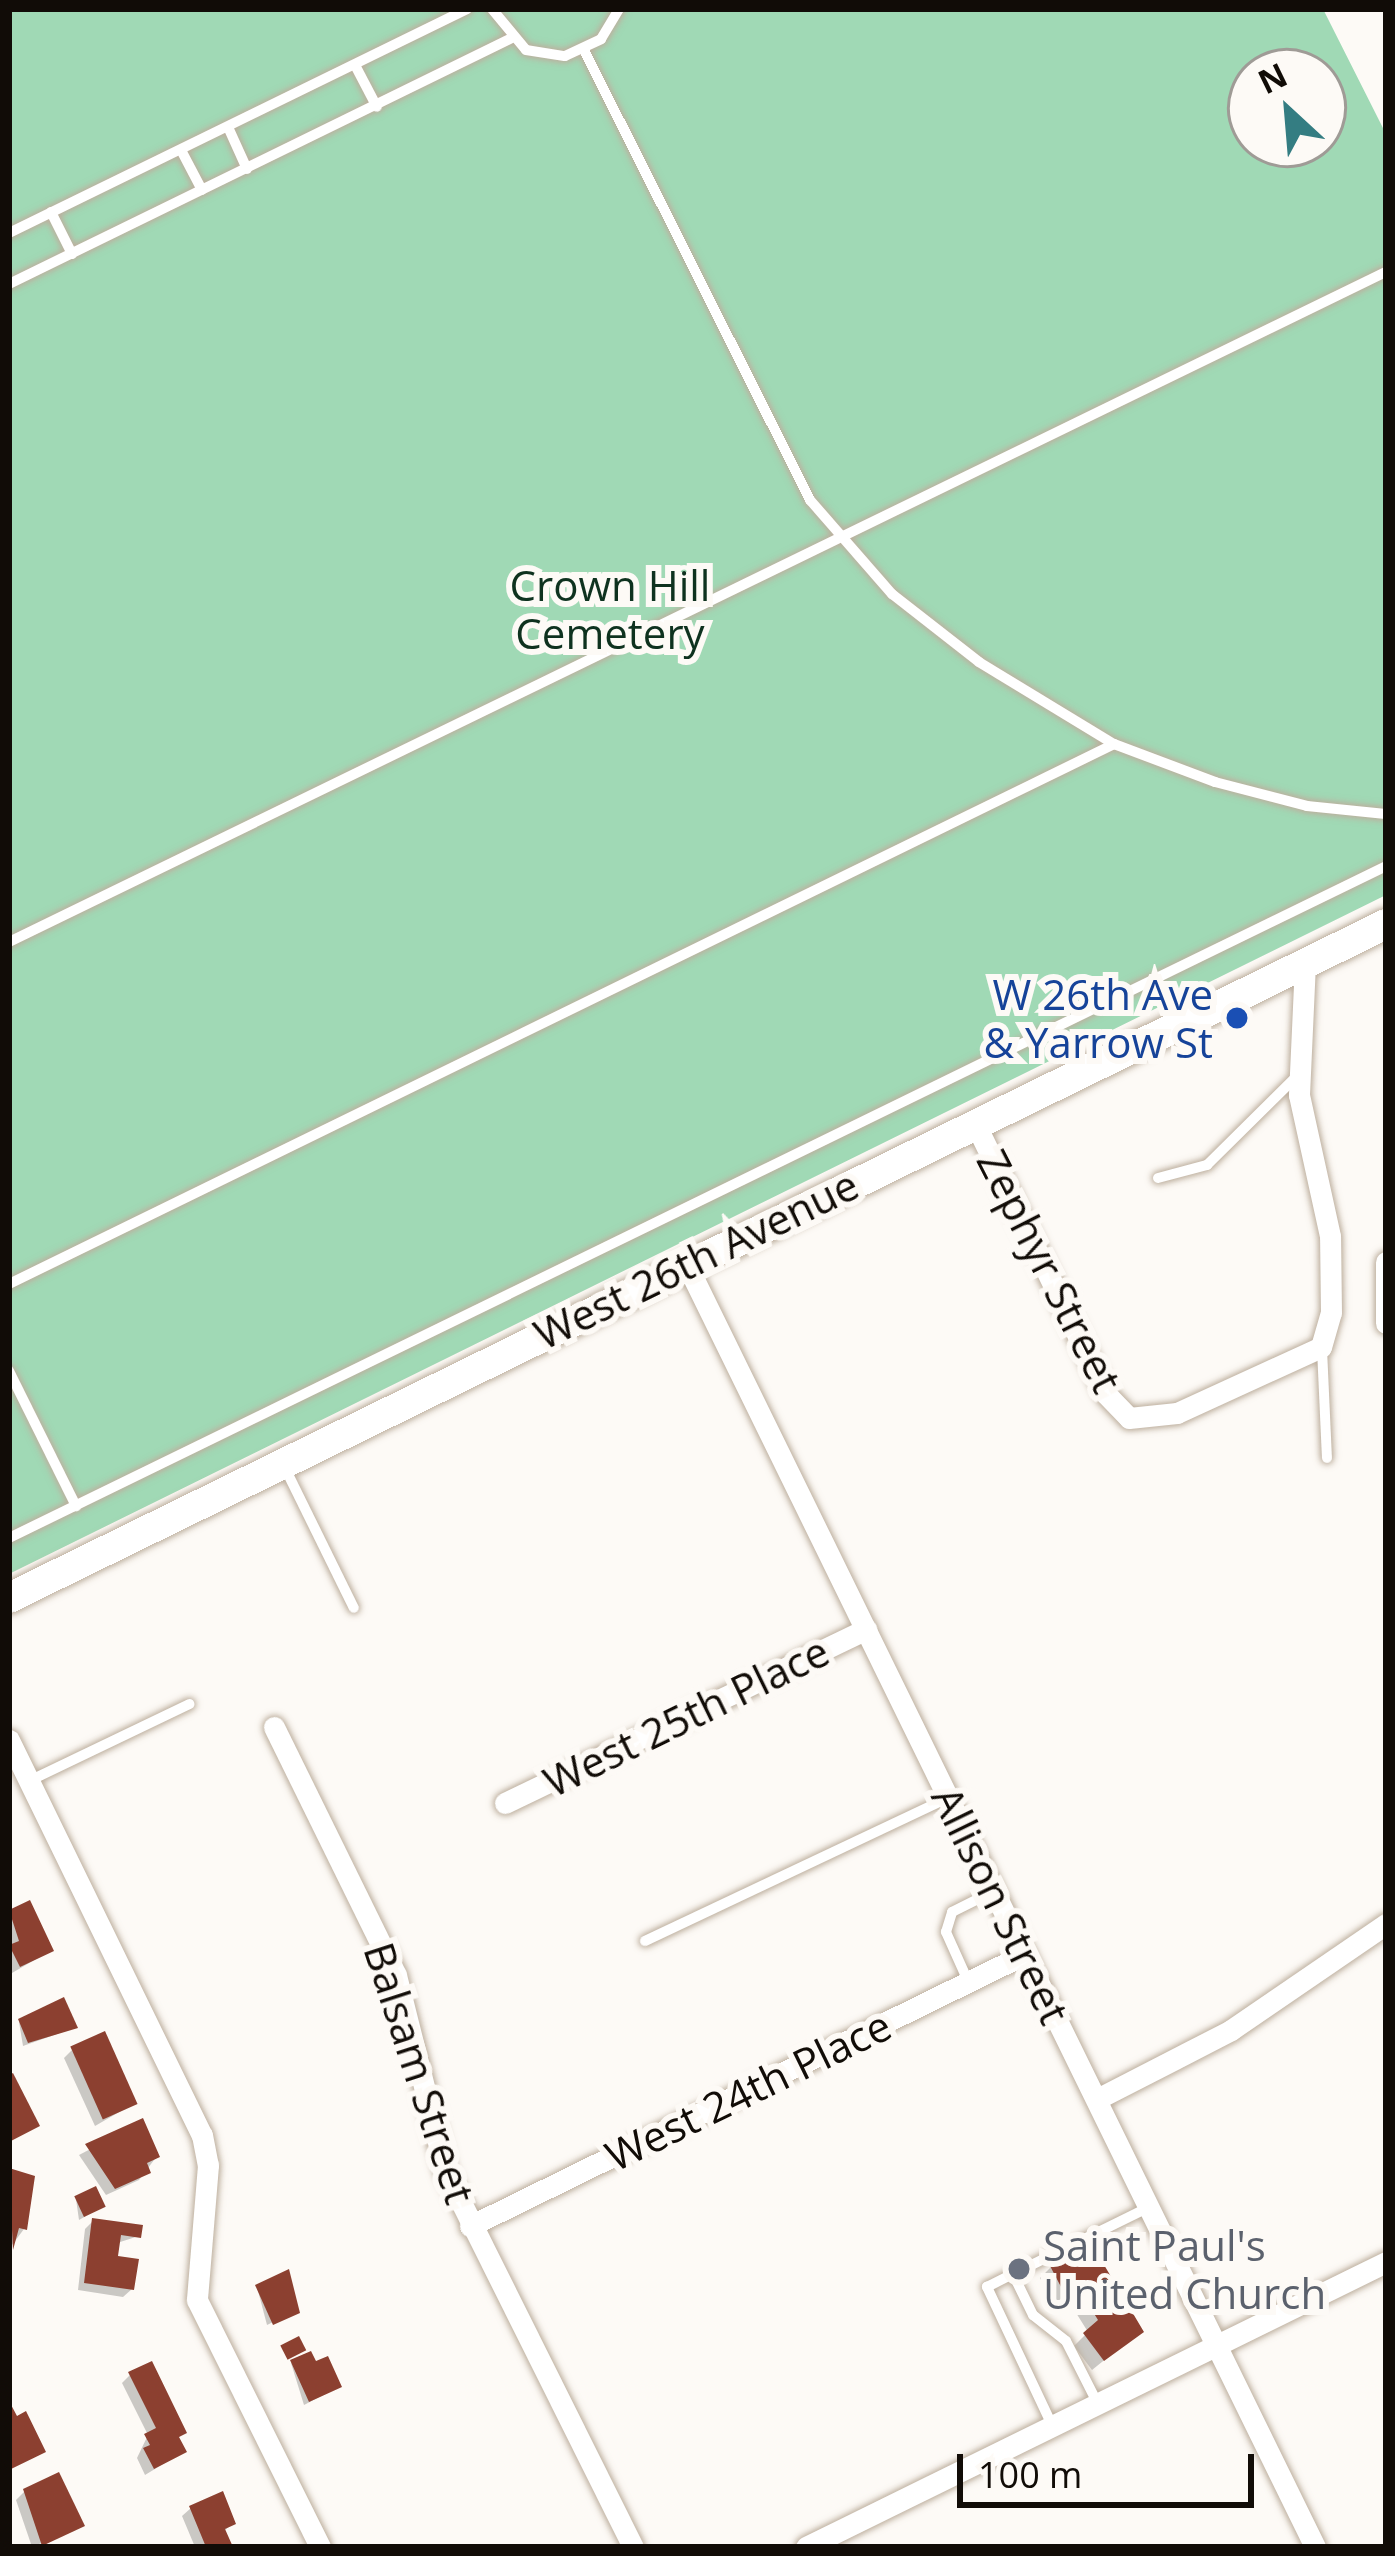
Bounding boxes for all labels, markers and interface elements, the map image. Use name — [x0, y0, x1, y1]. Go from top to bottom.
north arrow — [1227, 48, 1347, 168]
text: N — [1250, 52, 1294, 104]
park label: Crown Hill Cemetery — [510, 560, 710, 658]
place label: W 26th Ave & Yarrow St — [984, 969, 1213, 1068]
marker: W 26th Ave & Yarrow St — [1224, 1005, 1250, 1031]
street label: Zephyr Street — [967, 1141, 1133, 1401]
street label: West 26th Avenue — [526, 1159, 866, 1359]
street label: West 25th Place — [535, 1625, 837, 1807]
street label: Allison Street — [922, 1778, 1080, 2032]
street label: Balsam Street — [354, 1936, 486, 2210]
street label: West 24th Place — [597, 1999, 899, 2181]
place label: Saint Paul's United Church — [1043, 2220, 1326, 2318]
marker: Saint Paul's United Church — [1006, 2256, 1032, 2282]
scale bar — [963, 2430, 1260, 2504]
text: 100 m — [978, 2450, 1082, 2499]

